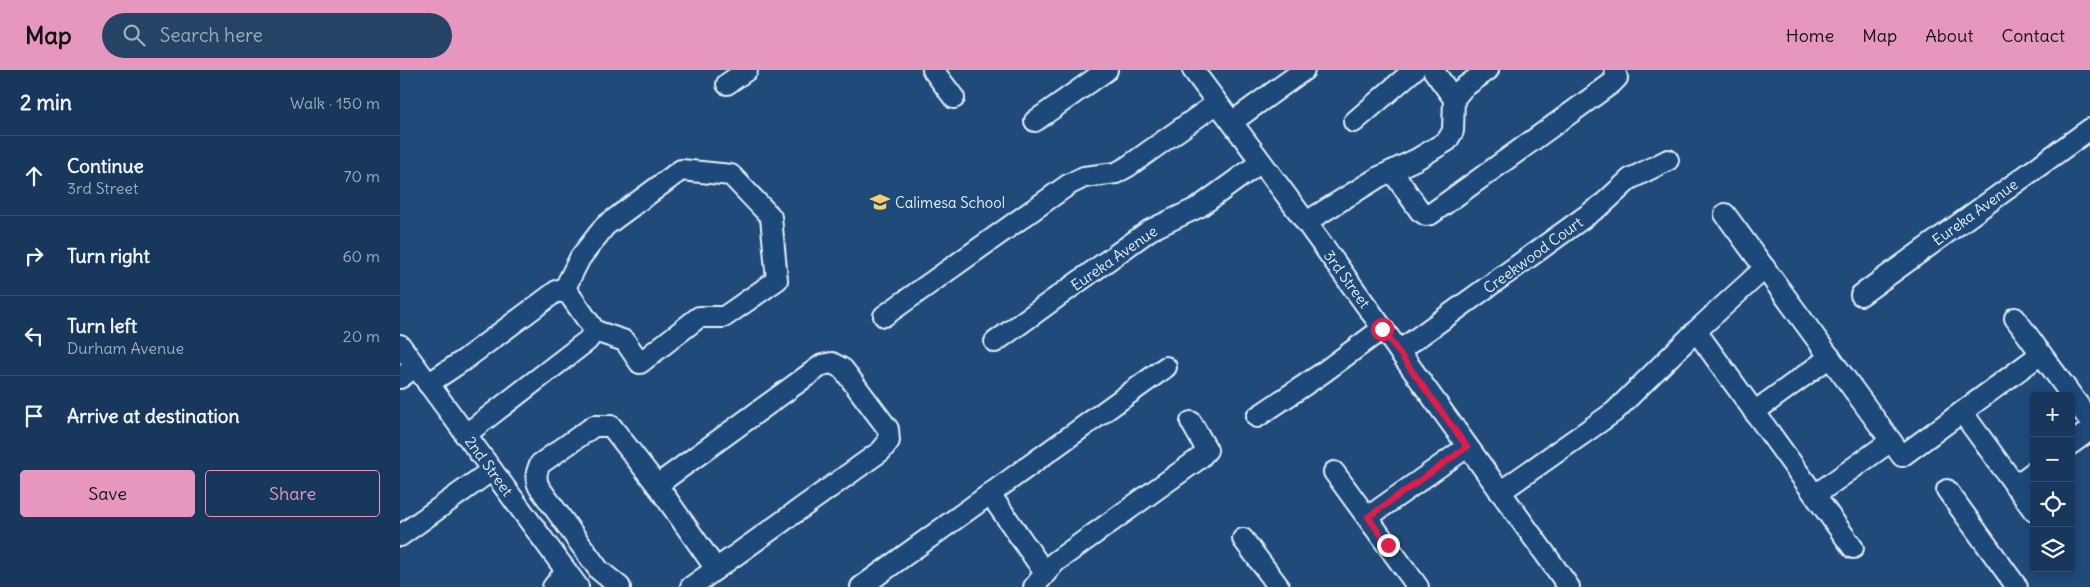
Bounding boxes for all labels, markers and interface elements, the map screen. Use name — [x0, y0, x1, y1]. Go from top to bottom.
search box — [102, 13, 452, 58]
text: Map — [25, 20, 72, 50]
icon: search — [120, 21, 148, 49]
text: Search here — [160, 23, 263, 47]
text: Home — [1786, 24, 1834, 47]
text: Map — [1862, 24, 1897, 47]
text: About — [1925, 24, 1973, 47]
text: Contact — [2001, 24, 2065, 47]
text: 2 min — [20, 89, 72, 116]
text: Walk · 150 m — [290, 93, 380, 113]
text: Continue — [67, 154, 144, 178]
icon: ahead — [20, 162, 48, 190]
text: 70 m — [344, 166, 380, 186]
street label: Eureka Avenue — [1929, 175, 2021, 249]
text: 3rd Street — [67, 178, 138, 198]
school or university icon: Calimesa School — [869, 191, 891, 213]
place label: Calimesa School — [895, 193, 1005, 212]
street label: Creekwood Court — [1480, 213, 1586, 297]
street label: Eureka Avenue — [1067, 221, 1161, 295]
icon: right — [20, 242, 48, 270]
text: Turn right — [67, 244, 150, 268]
text: 60 m — [342, 246, 380, 266]
street label: 3rd Street — [1320, 246, 1374, 312]
text: Turn left — [67, 314, 137, 338]
route start — [1371, 318, 1394, 341]
icon: left — [20, 322, 48, 350]
text: 20 m — [343, 326, 380, 346]
text: Durham Avenue — [67, 338, 184, 358]
map controls — [2030, 392, 2075, 572]
button: + — [2030, 392, 2075, 437]
icon: arrive — [20, 402, 48, 430]
text: Arrive at destination — [67, 404, 240, 428]
street label: 2nd Street — [461, 432, 517, 500]
button: − — [2030, 437, 2075, 482]
button: Save — [20, 470, 195, 517]
button: Share — [205, 470, 380, 517]
button: locate — [2030, 482, 2075, 527]
button: layers — [2030, 527, 2075, 572]
route end — [1377, 534, 1400, 557]

